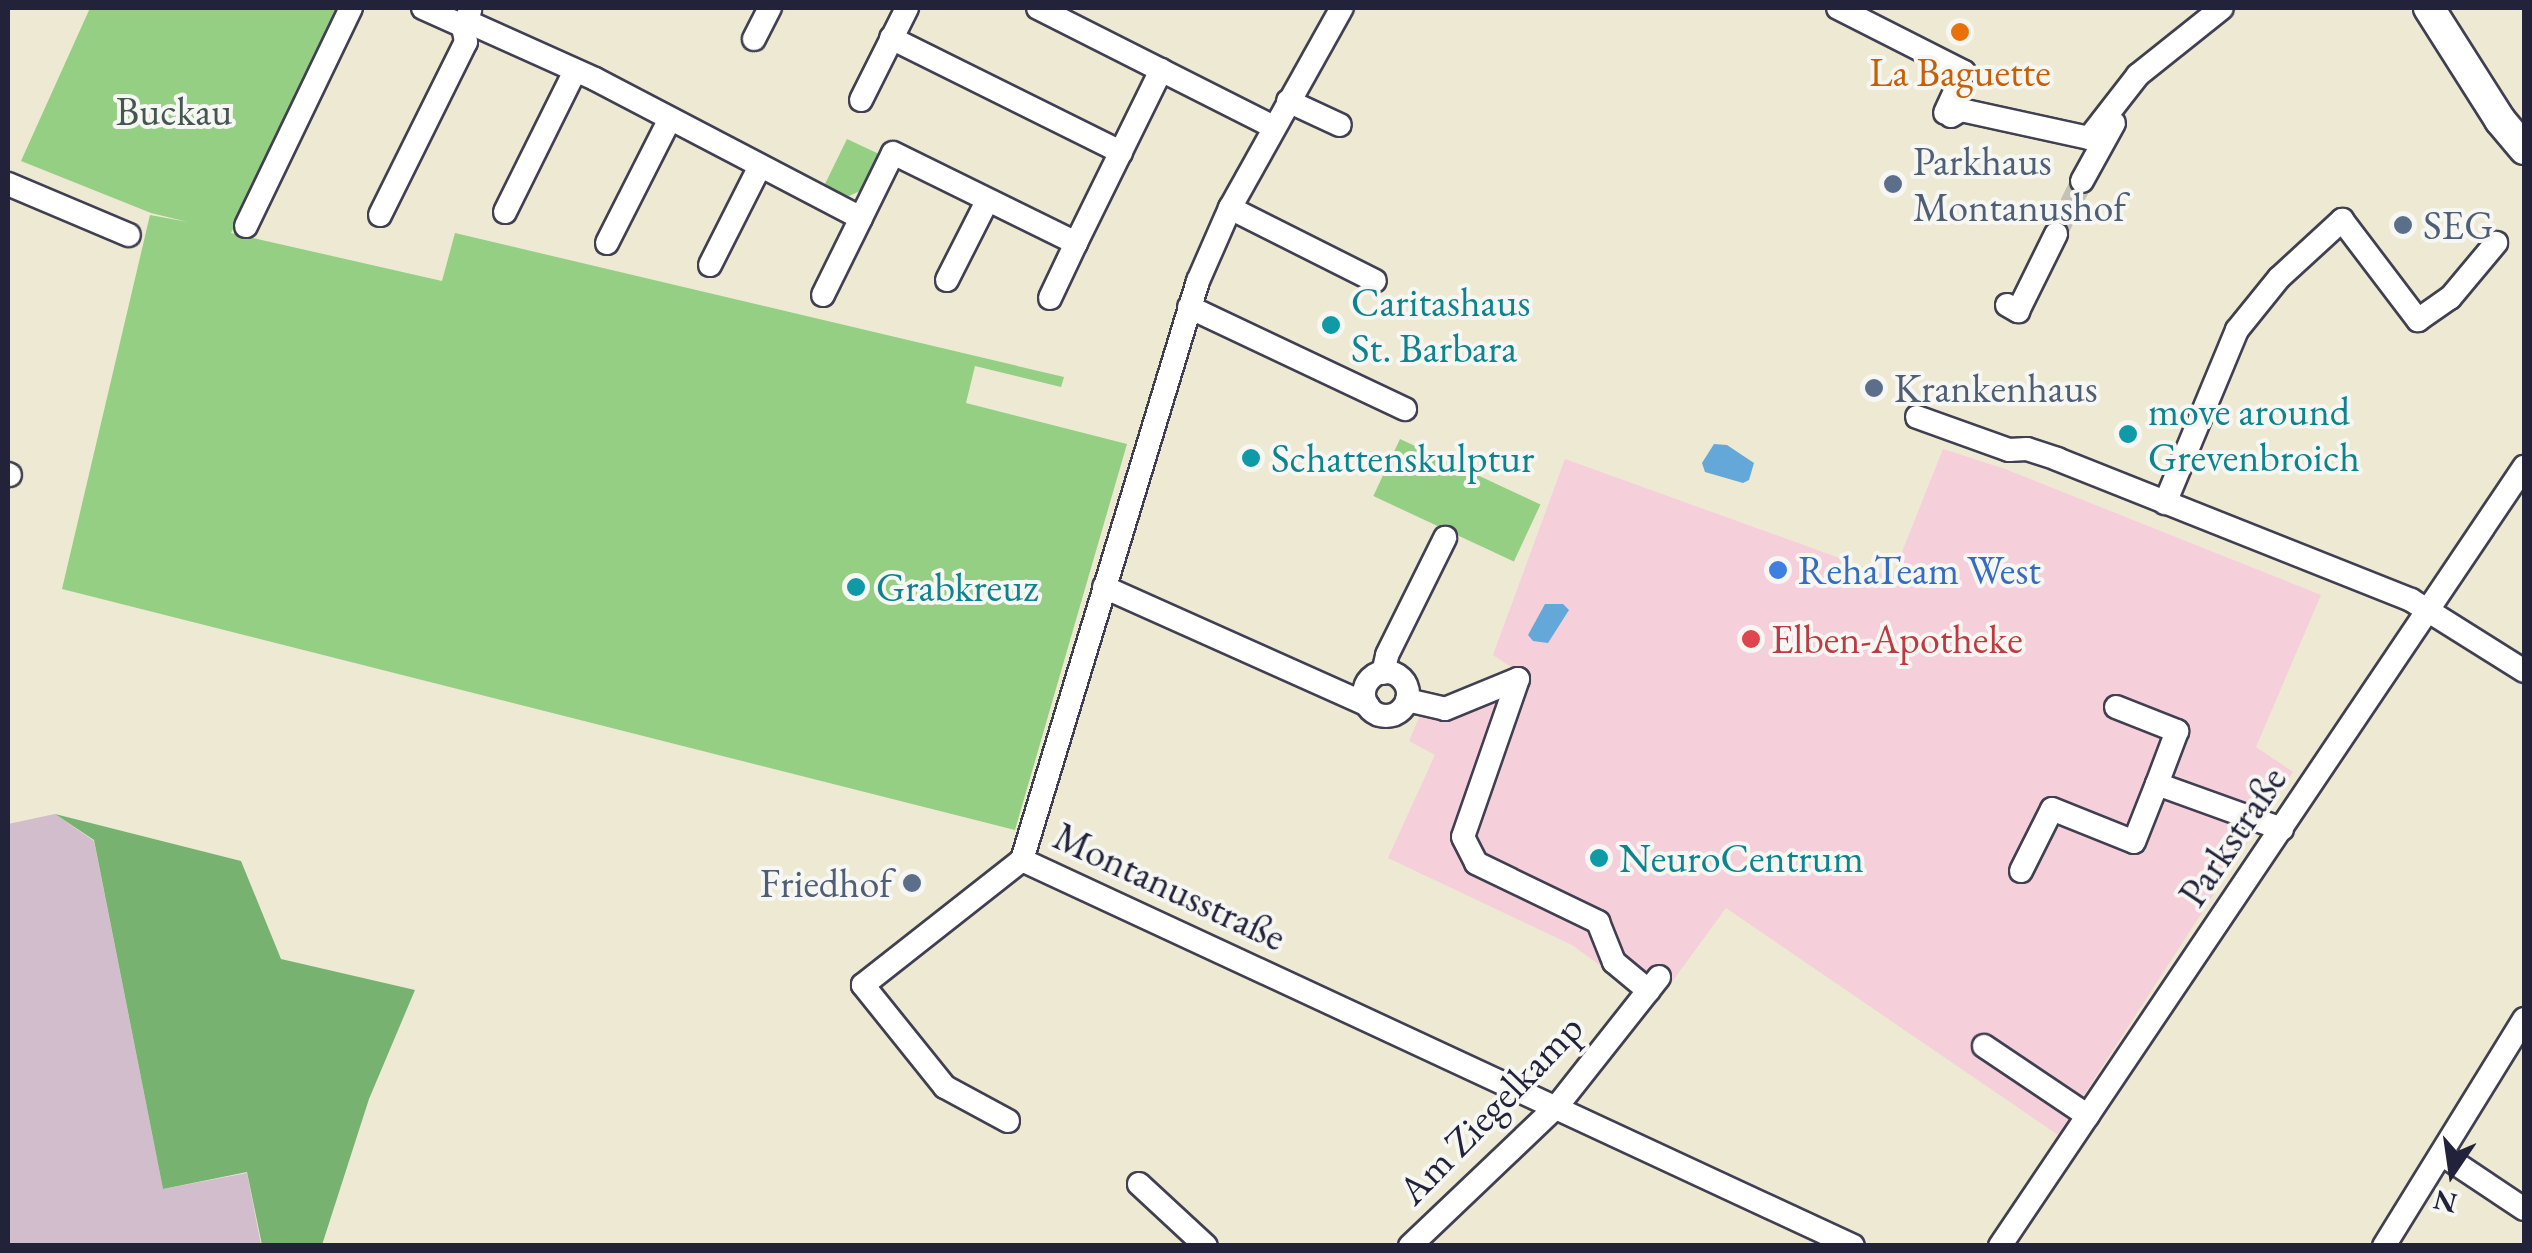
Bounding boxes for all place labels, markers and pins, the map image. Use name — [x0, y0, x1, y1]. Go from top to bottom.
marker: La Baguette — [1949, 21, 1971, 43]
place label: La Baguette — [1869, 48, 2051, 96]
place label: Parkhaus Montanushof — [1913, 137, 2126, 231]
marker: Parkhaus Montanushof — [1882, 173, 1904, 195]
place label: SEG — [2423, 201, 2493, 249]
marker: SEG — [2392, 214, 2414, 236]
place label: Caritashaus St. Barbara — [1351, 278, 1531, 372]
marker: Caritashaus St. Barbara — [1320, 314, 1342, 336]
place label: Krankenhaus — [1894, 364, 2098, 412]
marker: Krankenhaus — [1863, 377, 1885, 399]
place label: move around Grevenbroich — [2148, 387, 2360, 481]
marker: move around Grevenbroich — [2117, 423, 2139, 445]
place label: Schattenskulptur — [1271, 434, 1534, 482]
marker: Schattenskulptur — [1240, 447, 1262, 469]
place label: RehaTeam West — [1798, 546, 2041, 594]
marker: RehaTeam West — [1767, 559, 1789, 581]
place label: Grabkreuz — [876, 563, 1038, 611]
marker: Grabkreuz — [845, 576, 867, 598]
place label: Elben-Apotheke — [1771, 615, 2023, 663]
marker: Elben-Apotheke — [1740, 628, 1762, 650]
place label: NeuroCentrum — [1619, 834, 1864, 882]
marker: NeuroCentrum — [1588, 847, 1610, 869]
place label: Friedhof — [760, 859, 892, 907]
marker: Friedhof — [901, 872, 923, 894]

